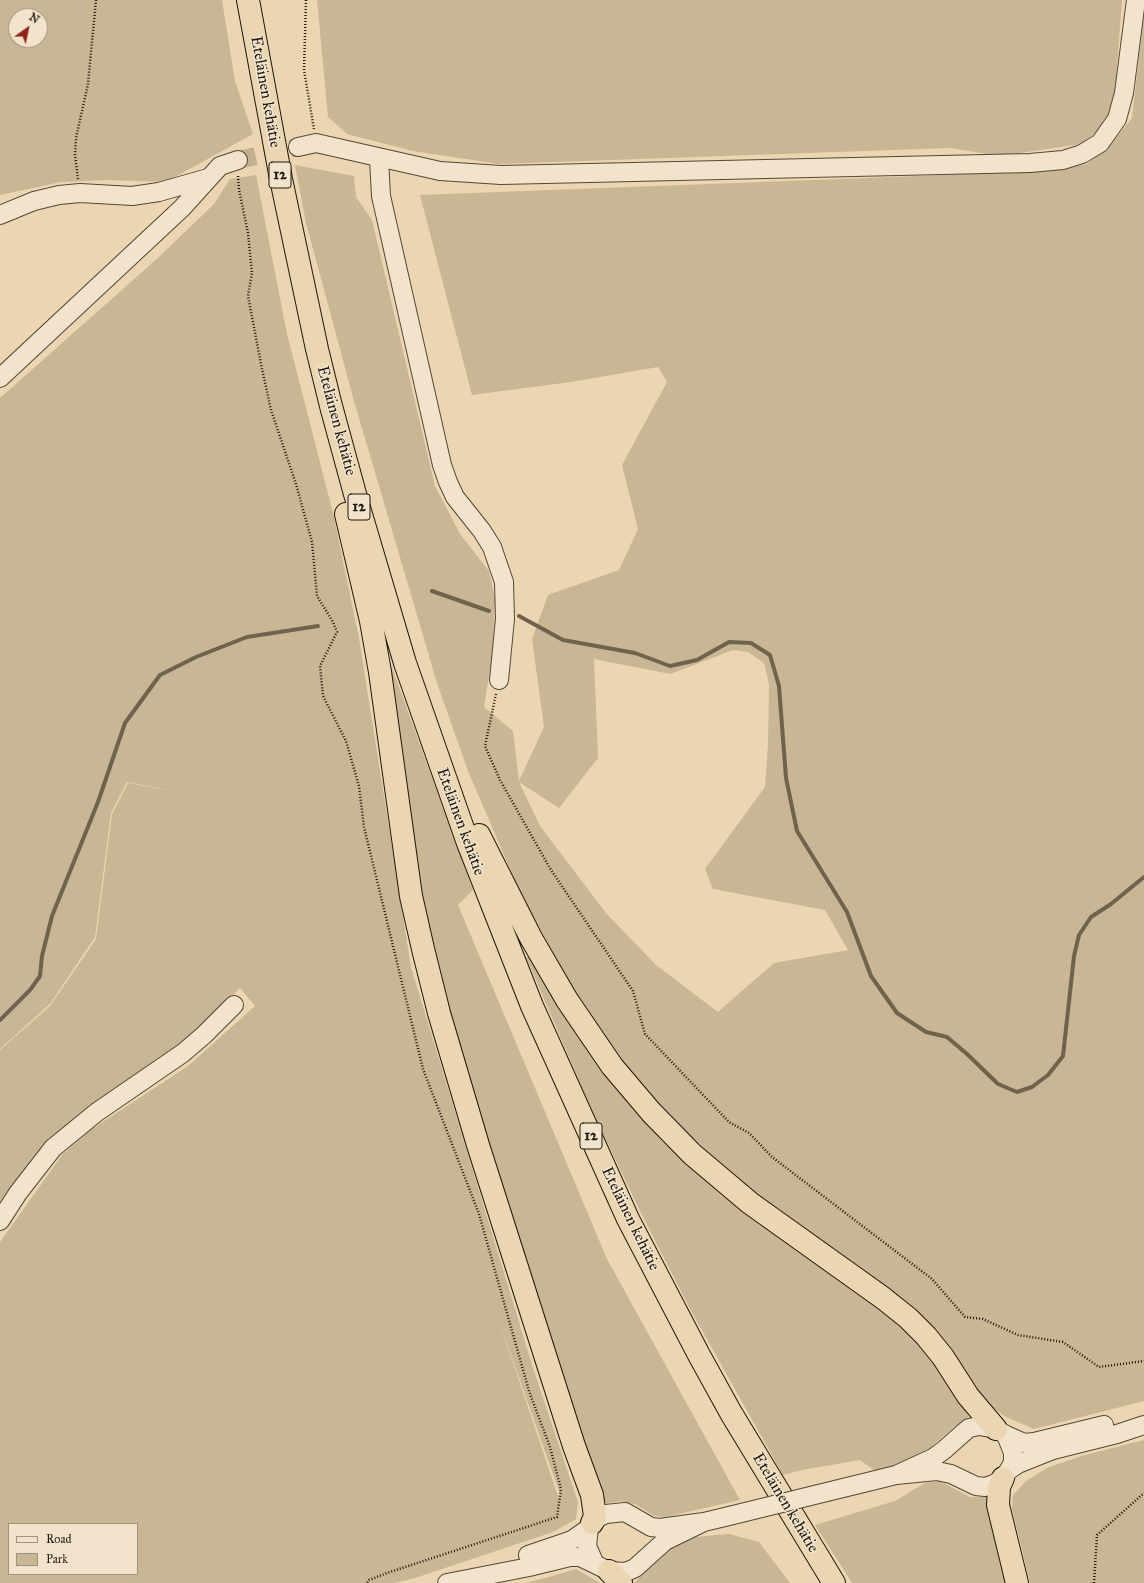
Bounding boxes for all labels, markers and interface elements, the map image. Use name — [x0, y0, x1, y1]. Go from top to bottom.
north arrow — [8, 8, 48, 48]
text: N — [27, 10, 42, 26]
street label: Eteläinen kehätie — [246, 35, 284, 149]
road number: 12 — [269, 162, 291, 188]
street label: Eteläinen kehätie — [312, 364, 360, 478]
road number: 12 — [348, 494, 370, 520]
street label: Eteläinen kehätie — [432, 766, 488, 878]
road number: 12 — [580, 1123, 602, 1149]
street label: Eteläinen kehätie — [597, 1164, 663, 1274]
street label: Eteläinen kehätie — [748, 1450, 822, 1556]
legend — [8, 1523, 138, 1575]
text: Road — [46, 1532, 72, 1546]
text: Park — [46, 1552, 68, 1566]

